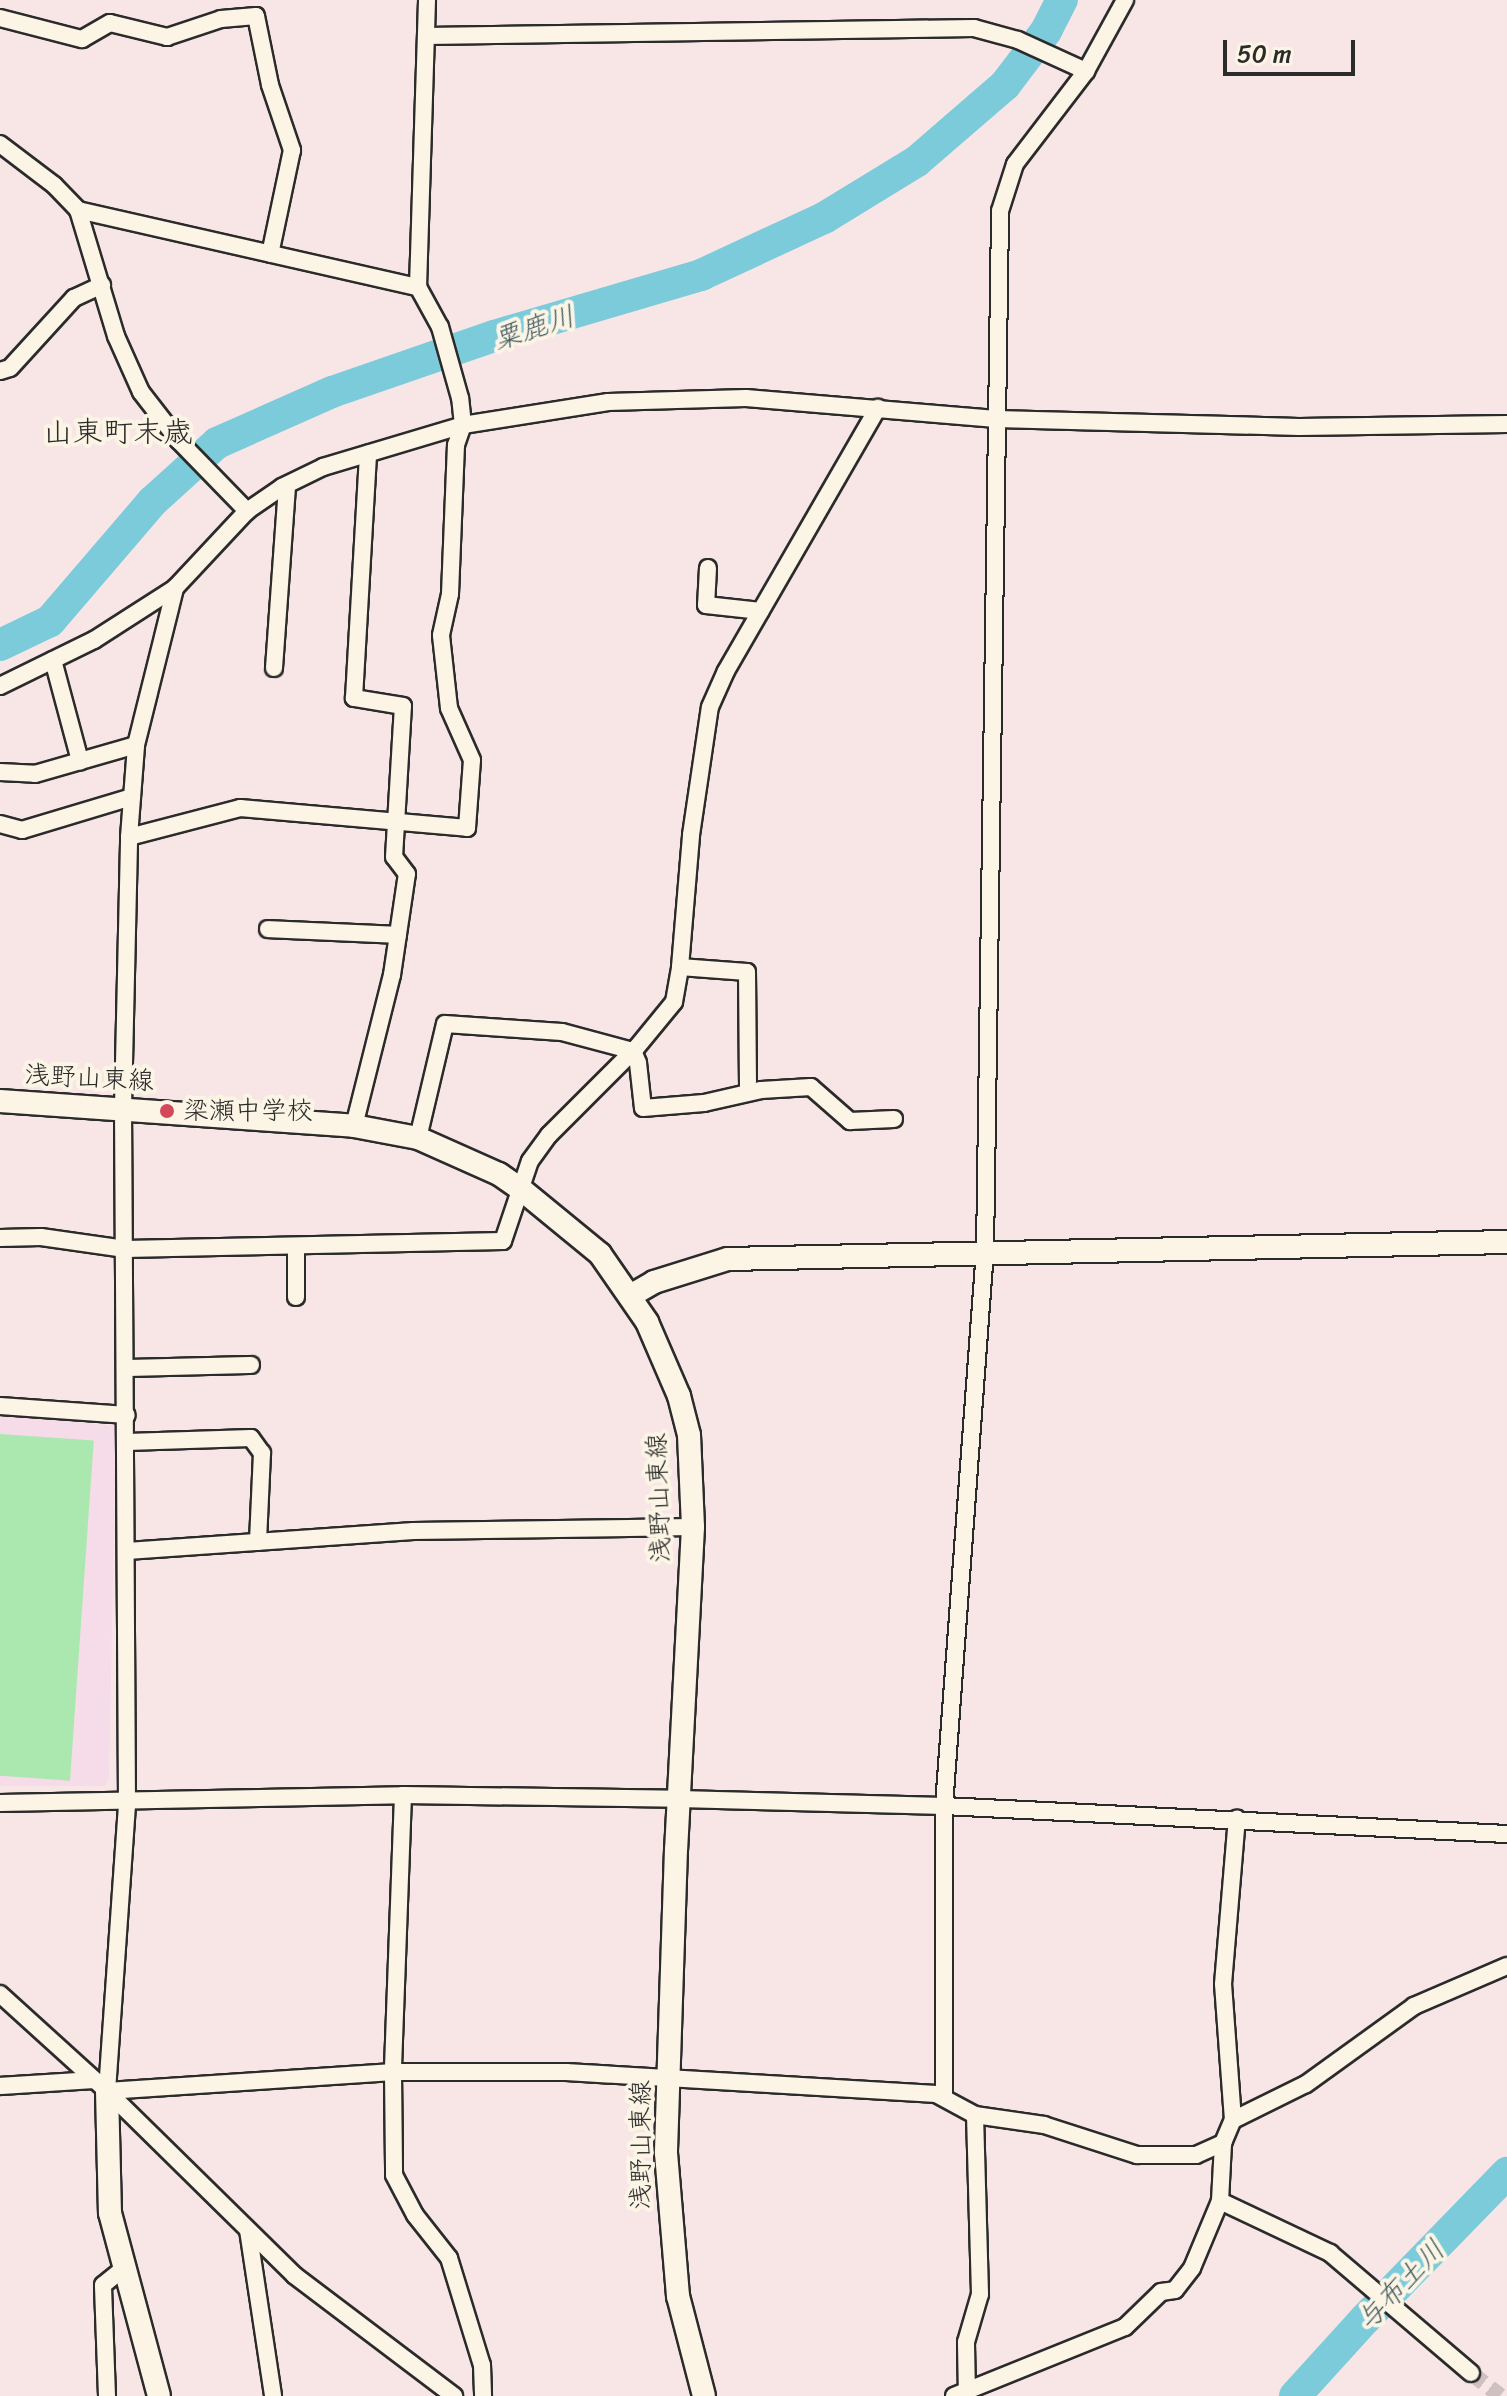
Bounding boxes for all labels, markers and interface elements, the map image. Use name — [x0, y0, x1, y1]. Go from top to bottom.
scale bar — [1227, 24, 1359, 74]
text: 50 m — [1237, 33, 1292, 75]
water label: 粟鹿川 — [489, 299, 579, 357]
district label: 山東町末歳 — [43, 414, 193, 450]
street label: 浅野山東線 — [23, 1059, 155, 1097]
place label: 梁瀬中学校 — [183, 1095, 313, 1127]
marker: 梁瀬中学校 — [158, 1102, 176, 1120]
street label: 浅野山東線 — [641, 1432, 677, 1564]
street label: 浅野山東線 — [625, 2080, 657, 2210]
water label: 与布土川 — [1350, 2233, 1452, 2337]

